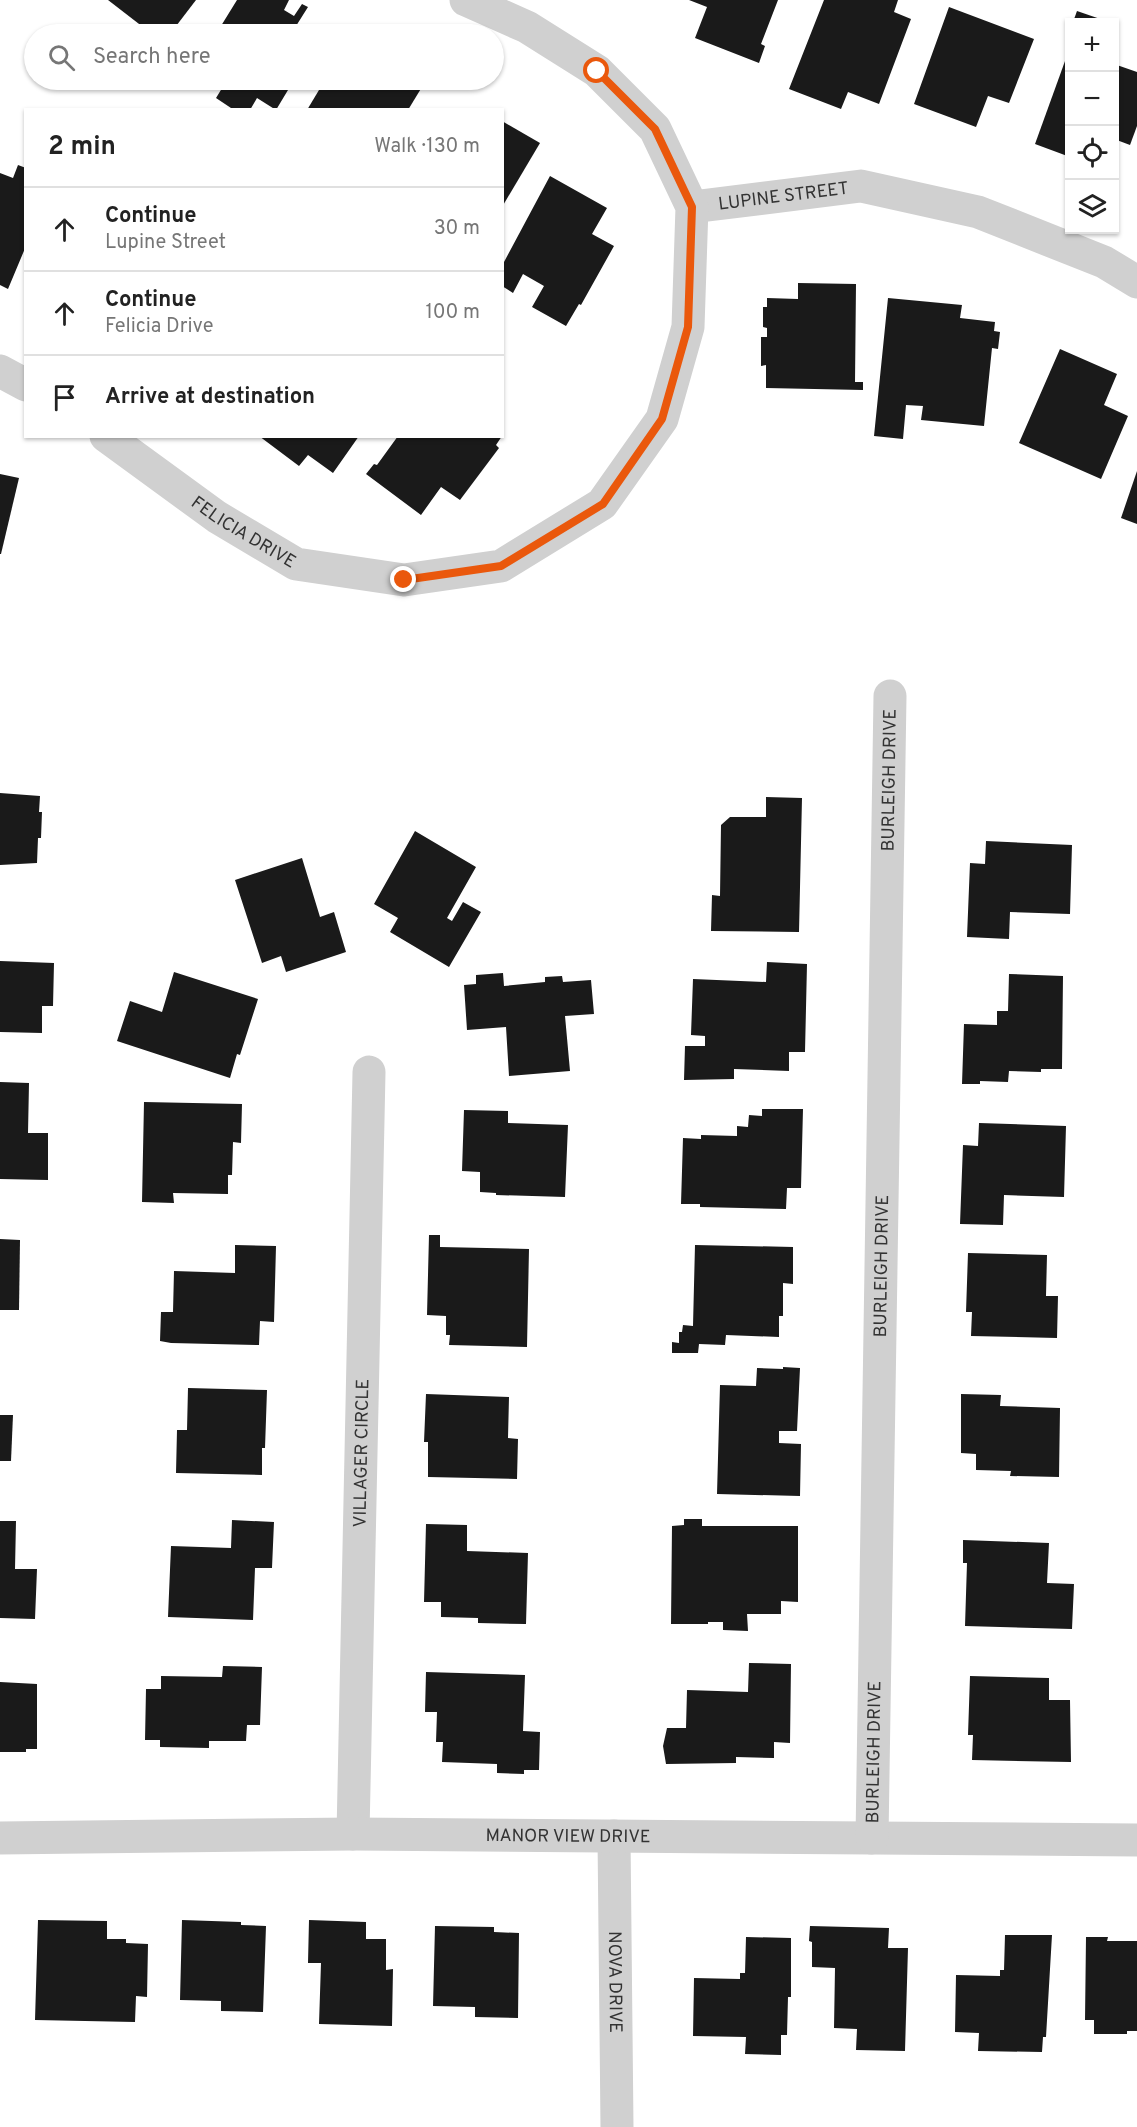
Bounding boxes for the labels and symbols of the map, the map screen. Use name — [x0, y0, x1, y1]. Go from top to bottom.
route start — [583, 57, 609, 83]
street label: LUPINE STREET — [717, 178, 850, 217]
street label: FELICIA DRIVE — [186, 492, 300, 574]
route end — [390, 566, 416, 592]
street label: BURLEIGH DRIVE — [878, 709, 903, 852]
street label: BURLEIGH DRIVE — [870, 1195, 895, 1338]
street label: VILLAGER CIRCLE — [349, 1379, 376, 1528]
street label: BURLEIGH DRIVE — [862, 1681, 887, 1823]
street label: MANOR VIEW DRIVE — [485, 1825, 651, 1849]
street label: NOVA DRIVE — [602, 1931, 626, 2033]

